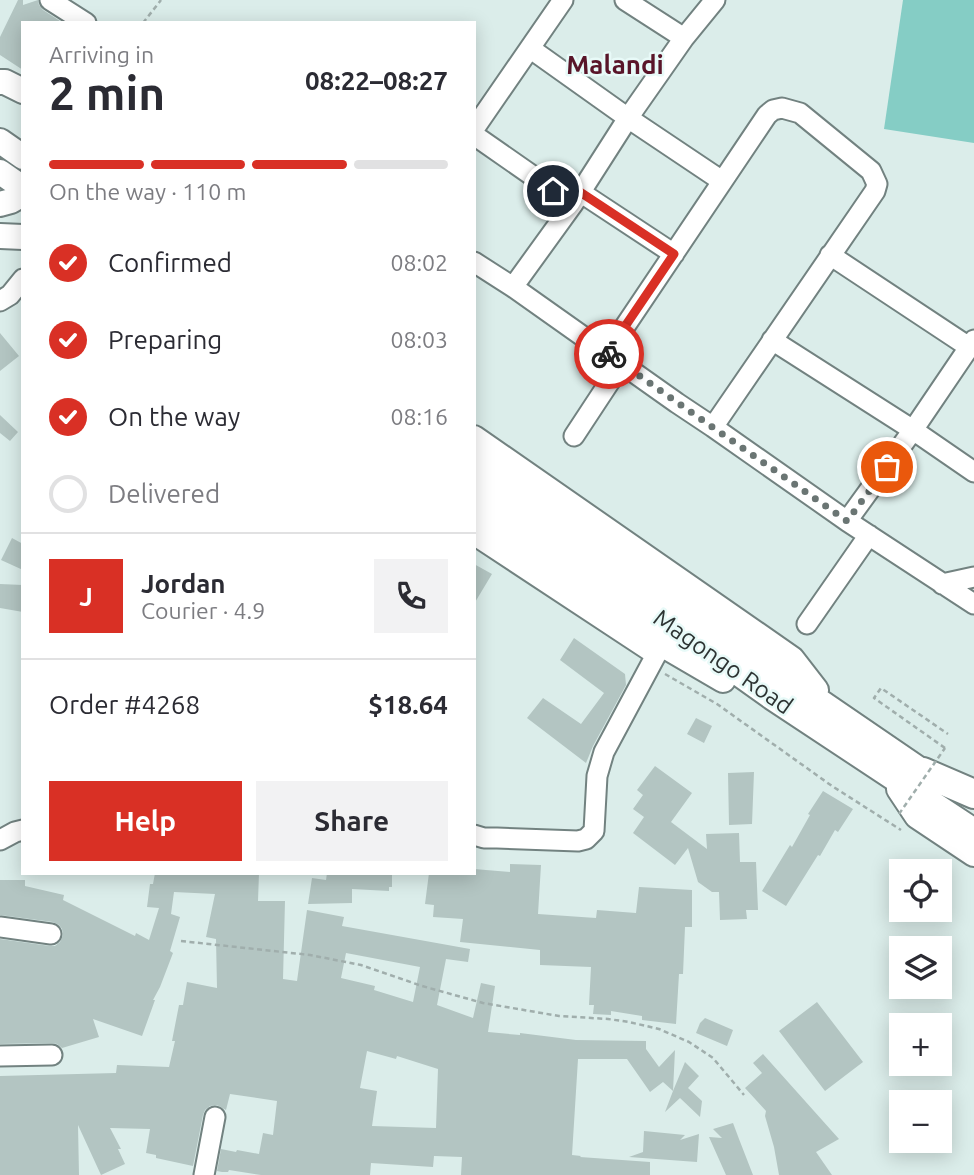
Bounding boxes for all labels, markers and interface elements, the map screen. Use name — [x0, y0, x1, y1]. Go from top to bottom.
text: Arriving in — [49, 42, 154, 67]
district label: Malandi — [566, 50, 664, 79]
text: 08:22–08:27 — [305, 66, 448, 95]
text: 2 min — [49, 67, 165, 119]
pin — [523, 161, 583, 221]
icon: home — [534, 172, 572, 210]
text: On the way · 110 m — [49, 179, 246, 204]
icon: check — [49, 244, 87, 282]
text: Confirmed — [108, 248, 232, 277]
text: 08:02 — [390, 250, 448, 275]
courier — [574, 319, 644, 389]
icon: check — [49, 321, 87, 359]
text: Preparing — [108, 325, 222, 354]
text: 08:03 — [390, 327, 448, 352]
icon: bike — [590, 335, 628, 373]
icon: check — [49, 398, 87, 436]
text: On the way — [108, 402, 240, 431]
text: 08:16 — [390, 404, 448, 429]
pin — [857, 437, 917, 497]
icon: bag — [868, 448, 906, 486]
text: Delivered — [108, 479, 220, 508]
button: phone — [374, 559, 448, 633]
text: Jordan — [141, 569, 226, 598]
text: J — [79, 582, 93, 611]
text: Courier · 4.9 — [141, 598, 265, 623]
street label: Magongo Road — [649, 604, 798, 720]
text: Order #4268 — [49, 690, 200, 719]
text: $18.64 — [368, 690, 448, 719]
button: Help — [49, 781, 242, 861]
button: Share — [256, 781, 448, 861]
map controls — [889, 859, 952, 1153]
button: locate — [889, 859, 952, 922]
button: layers — [889, 936, 952, 999]
button: + — [889, 1013, 952, 1076]
button: − — [889, 1090, 952, 1153]

